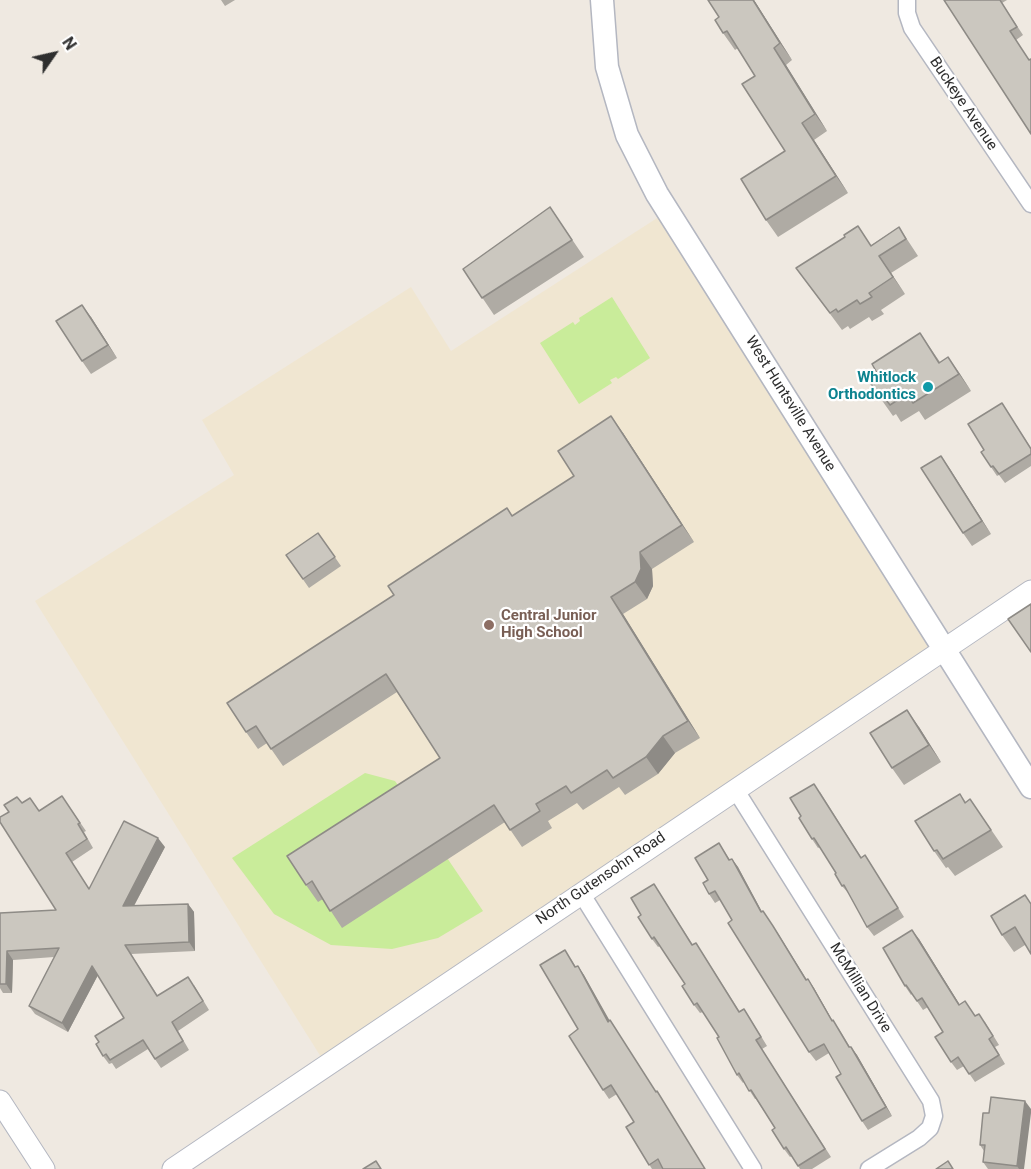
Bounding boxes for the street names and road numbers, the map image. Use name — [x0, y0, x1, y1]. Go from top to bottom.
street label: Buckeye Avenue — [925, 54, 1001, 154]
street label: West Huntsville Avenue — [741, 333, 839, 475]
street label: North Gutensohn Road — [533, 829, 669, 929]
street label: McMillian Drive — [825, 940, 895, 1036]

